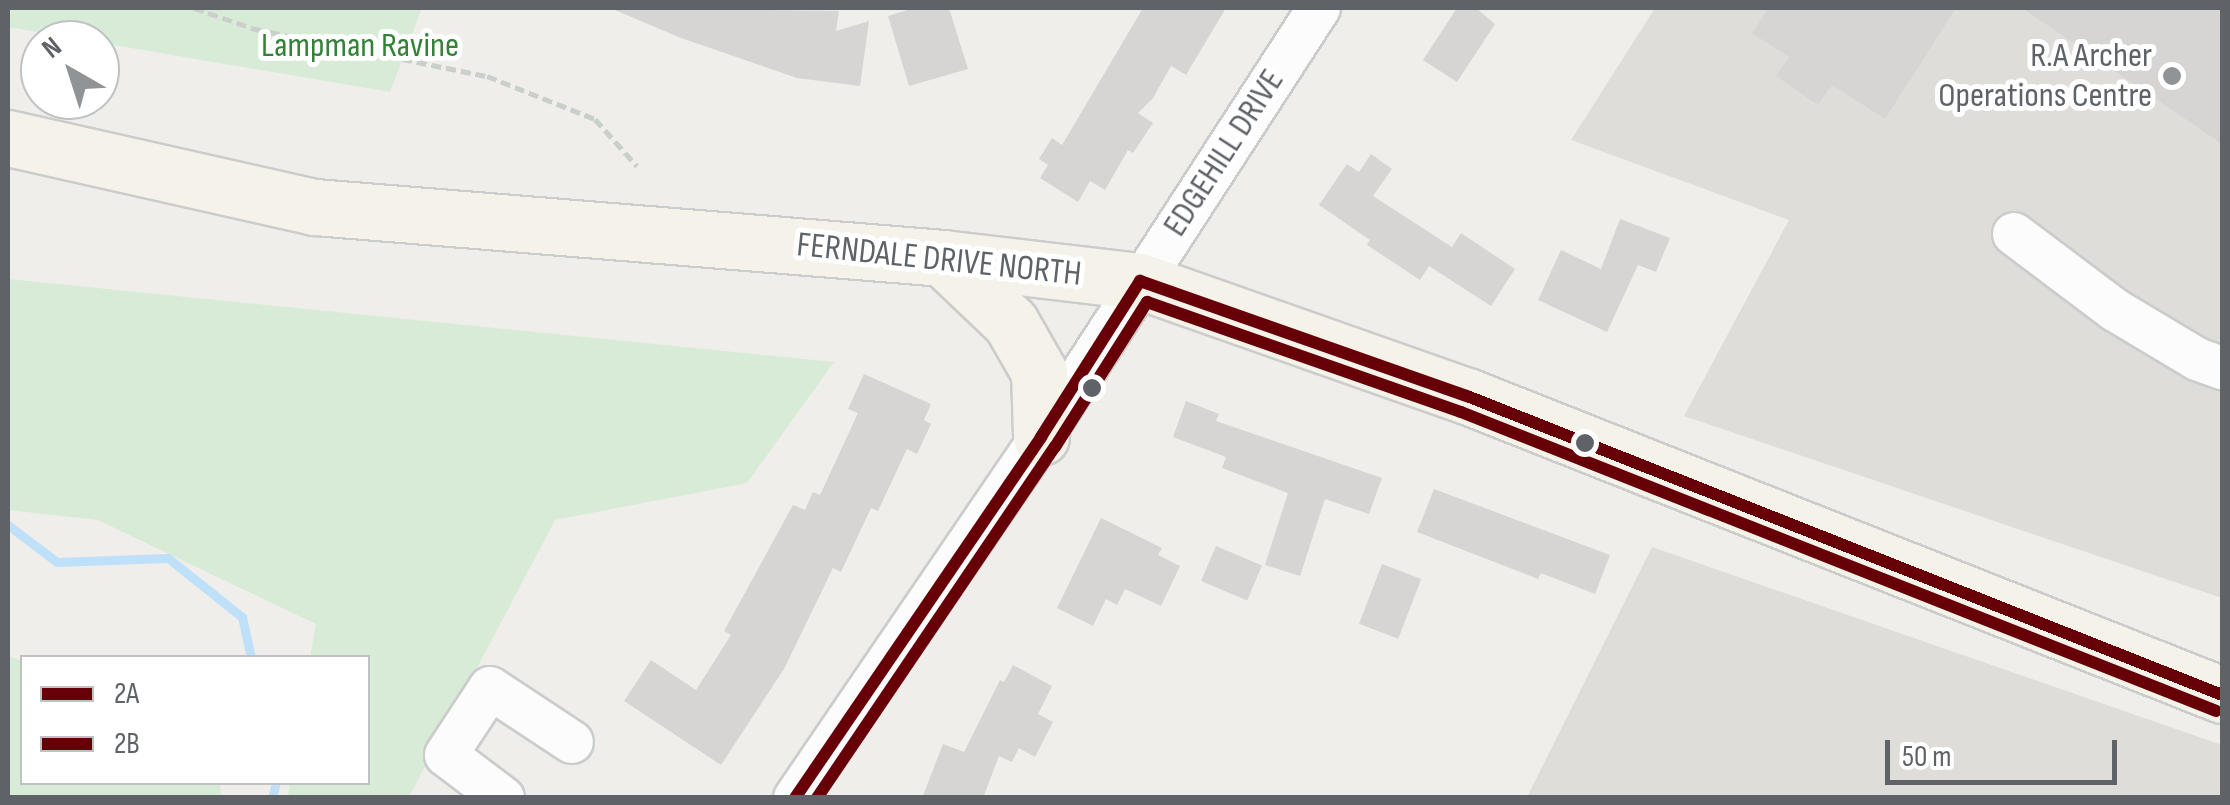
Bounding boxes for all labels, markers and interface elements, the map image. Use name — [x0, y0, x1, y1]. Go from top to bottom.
north arrow — [20, 20, 120, 120]
park label: Lampman Ravine — [261, 25, 459, 67]
text: N — [36, 30, 68, 65]
place label: R.A Archer Operations Centre — [1938, 35, 2152, 117]
street label: EDGEHILL DRIVE — [1155, 62, 1293, 244]
marker: R.A Archer Operations Centre — [2161, 65, 2183, 87]
street label: FERNDALE DRIVE NORTH — [795, 224, 1083, 296]
unlabelled marker — [1082, 378, 1102, 398]
unlabelled marker — [1575, 433, 1595, 453]
legend — [20, 655, 370, 785]
text: 2A — [114, 676, 139, 712]
scale bar — [1890, 720, 2122, 782]
text: 2B — [114, 726, 140, 762]
text: 50 m — [1902, 739, 1951, 775]

